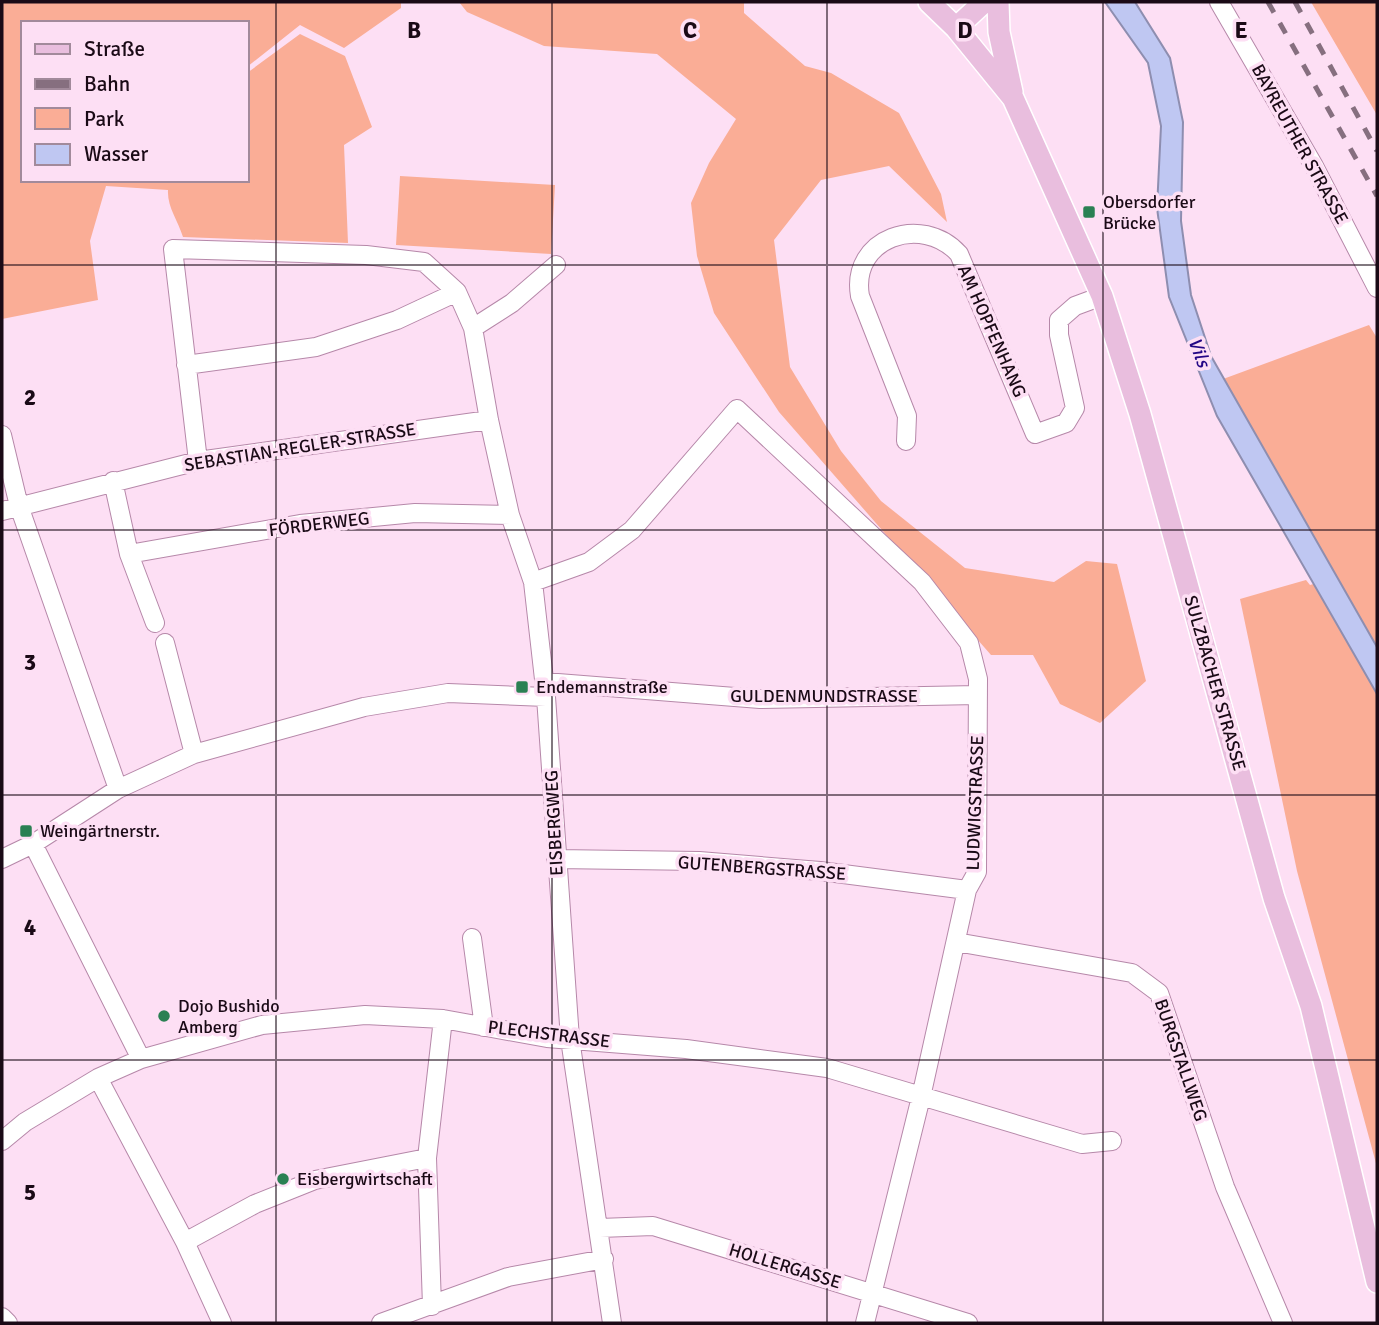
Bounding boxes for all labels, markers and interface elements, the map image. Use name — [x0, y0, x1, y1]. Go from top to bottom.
text: B — [407, 16, 421, 45]
text: C — [683, 16, 697, 45]
text: D — [957, 16, 973, 45]
text: E — [1234, 16, 1248, 45]
legend — [21, 21, 248, 182]
text: Straße — [84, 36, 145, 62]
street label: BAYREUTHER STRASSE — [1247, 60, 1353, 228]
text: Bahn — [84, 71, 130, 97]
text: Park — [84, 106, 125, 132]
text: Wasser — [84, 141, 149, 167]
place label: Obersdorfer Brücke — [1103, 191, 1196, 234]
marker: Obersdorfer Brücke — [1081, 204, 1097, 220]
street label: AM HOPFENHANG — [953, 261, 1031, 401]
water label: Vils — [1182, 334, 1216, 372]
text: 2 — [24, 383, 36, 412]
street label: SEBASTIAN-REGLER-STRASSE — [183, 418, 417, 476]
street label: FÖRDERWEG — [267, 507, 371, 541]
street label: SULZBACHER STRASSE — [1179, 593, 1251, 773]
text: 3 — [24, 648, 36, 677]
place label: Endemannstraße — [536, 676, 668, 698]
marker: Endemannstraße — [514, 679, 530, 695]
street label: GULDENMUNDSTRASSE — [730, 685, 918, 707]
street label: LUDWIGSTRASSE — [962, 735, 988, 871]
street label: EISBERGWEG — [540, 770, 568, 876]
place label: Weingärtnerstr. — [40, 820, 160, 842]
marker: Weingärtnerstr. — [18, 823, 34, 839]
street label: GUTENBERGSTRASSE — [677, 851, 847, 885]
text: 4 — [24, 913, 36, 942]
place label: Dojo Bushido Amberg — [178, 995, 280, 1038]
street label: BURGSTALLWEG — [1150, 996, 1212, 1124]
marker: Dojo Bushido Amberg — [156, 1008, 172, 1024]
street label: PLECHSTRASSE — [487, 1016, 611, 1052]
place label: Eisbergwirtschaft — [297, 1168, 433, 1190]
marker: Eisbergwirtschaft — [275, 1171, 291, 1187]
text: 5 — [24, 1178, 36, 1207]
street label: HOLLERGASSE — [726, 1239, 844, 1293]

